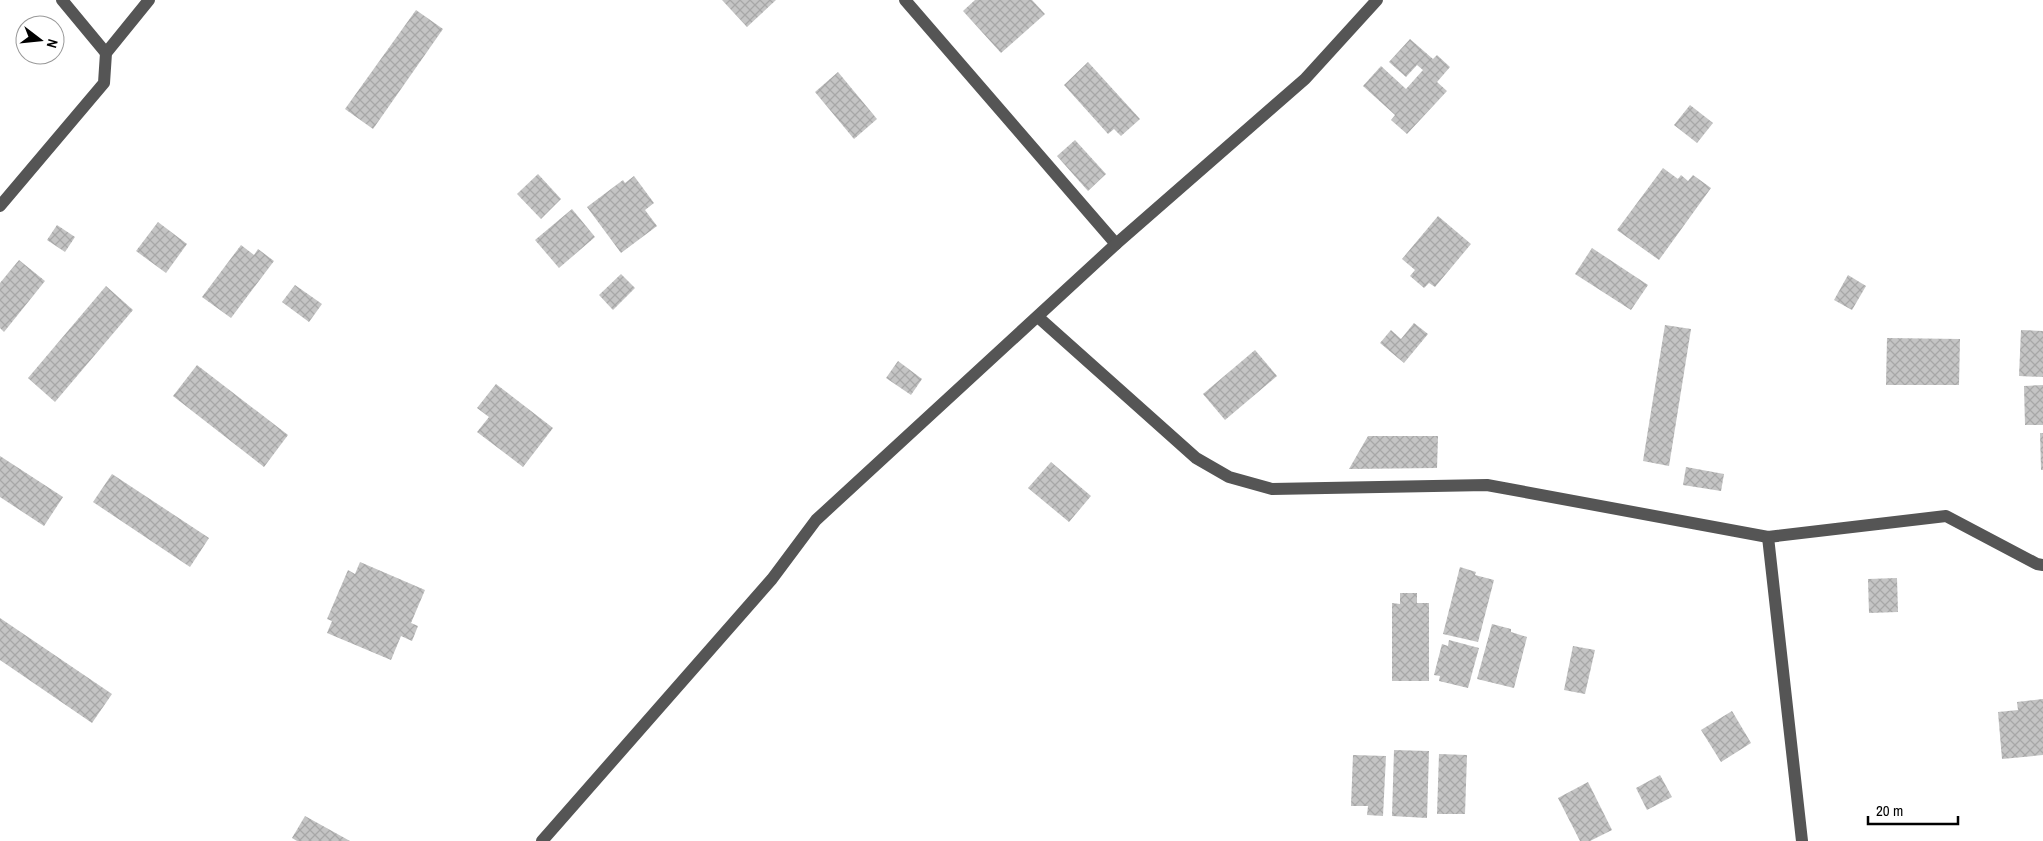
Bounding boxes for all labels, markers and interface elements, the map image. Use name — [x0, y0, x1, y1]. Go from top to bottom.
north arrow — [15, 15, 65, 65]
text: N — [43, 37, 62, 50]
scale bar — [1868, 794, 1958, 826]
text: 20 m — [1876, 800, 1903, 821]

